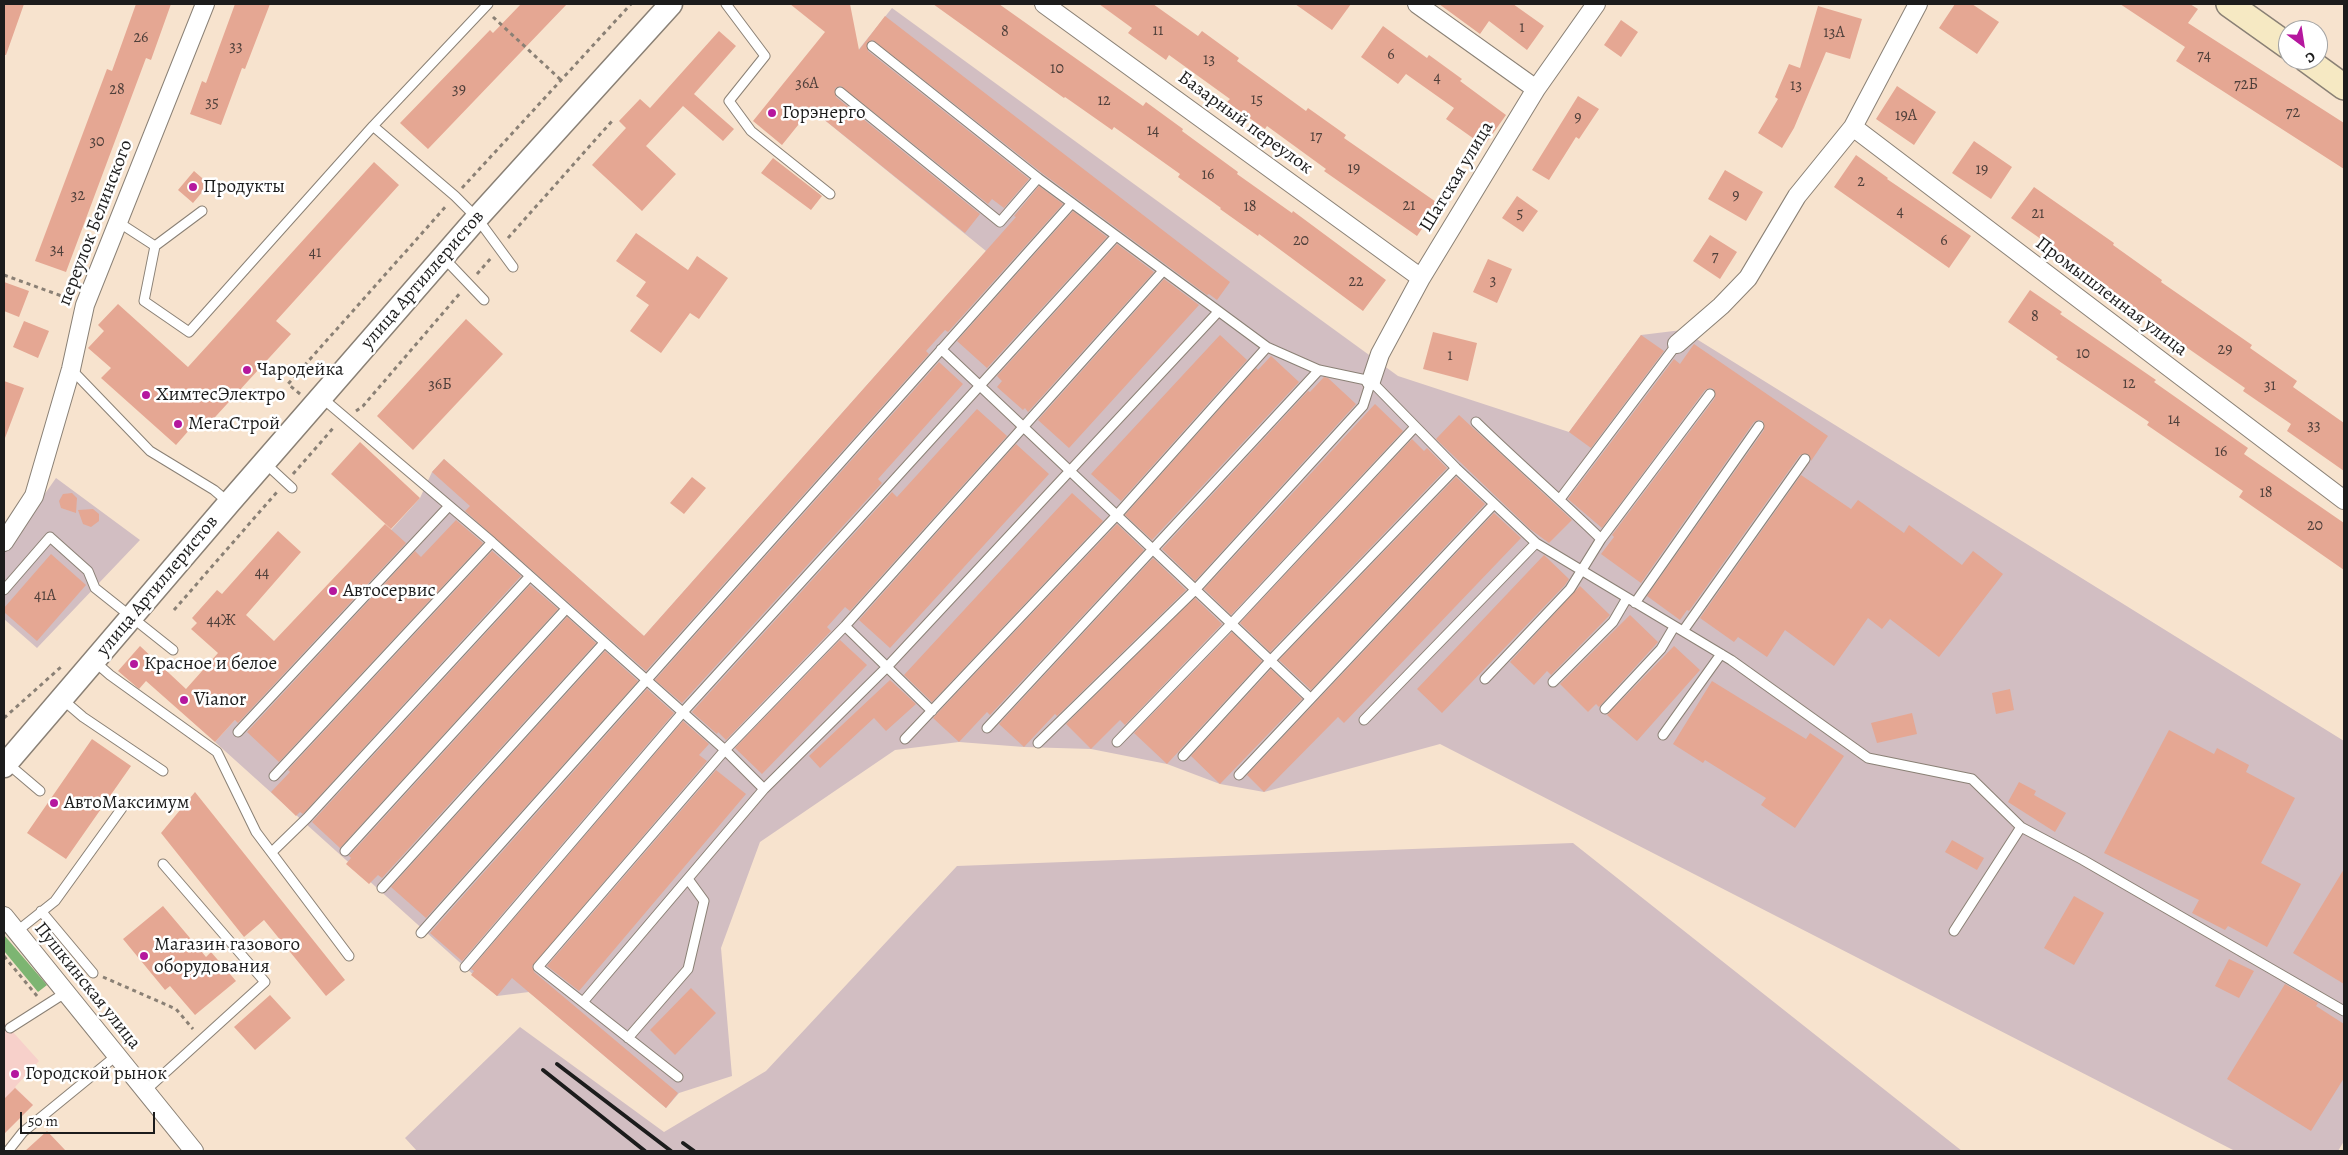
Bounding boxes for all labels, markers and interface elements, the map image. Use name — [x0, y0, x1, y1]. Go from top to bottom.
house number: 1 — [1519, 18, 1525, 38]
north arrow — [2278, 20, 2328, 70]
house number: 11 — [1153, 21, 1163, 41]
house number: 8 — [1001, 22, 1009, 42]
house number: 13А — [1823, 23, 1845, 43]
house number: 26 — [134, 28, 148, 48]
house number: 33 — [229, 37, 243, 57]
house number: 6 — [1387, 45, 1395, 65]
house number: 74 — [2197, 46, 2211, 66]
text: С — [2302, 47, 2319, 68]
house number: 13 — [1203, 50, 1215, 70]
house number: 10 — [1050, 59, 1064, 79]
street label: Базарный переулок — [1173, 66, 1317, 180]
house number: 4 — [1433, 68, 1441, 88]
house number: 36А — [795, 74, 819, 94]
house number: 72Б — [2234, 75, 2258, 95]
house number: 13 — [1790, 76, 1802, 96]
house number: 28 — [109, 80, 125, 100]
house number: 39 — [452, 80, 466, 100]
house number: 15 — [1251, 90, 1263, 110]
house number: 12 — [1097, 91, 1111, 111]
house number: 35 — [205, 93, 219, 113]
place label: Горэнерго — [782, 102, 866, 124]
house number: 72 — [2286, 103, 2300, 123]
house number: 19А — [1895, 106, 1917, 126]
marker: Горэнерго — [766, 107, 778, 119]
house number: 9 — [1574, 108, 1582, 128]
street label: Шатская улица — [1415, 118, 1499, 236]
house number: 14 — [1147, 121, 1159, 141]
house number: 17 — [1310, 127, 1322, 147]
house number: 30 — [89, 132, 105, 152]
street label: переулок Белинского — [54, 137, 138, 309]
house number: 19 — [1348, 159, 1360, 179]
house number: 19 — [1976, 160, 1988, 180]
house number: 16 — [1202, 165, 1214, 185]
house number: 2 — [1857, 172, 1865, 192]
place label: Продукты — [203, 176, 285, 198]
marker: Продукты — [187, 181, 199, 193]
house number: 32 — [71, 186, 85, 206]
house number: 9 — [1732, 186, 1740, 206]
house number: 21 — [1402, 196, 1416, 216]
house number: 18 — [1243, 197, 1257, 217]
house number: 4 — [1896, 202, 1904, 222]
house number: 5 — [1517, 204, 1523, 224]
house number: 21 — [2031, 204, 2045, 224]
street label: улица Артиллеристов — [356, 206, 490, 354]
house number: 20 — [1293, 231, 1309, 251]
house number: 6 — [1940, 231, 1948, 251]
street label: Промышленная улица — [2030, 232, 2192, 362]
house number: 34 — [50, 240, 64, 260]
house number: 41 — [309, 243, 321, 263]
house number: 7 — [1712, 247, 1718, 267]
house number: 3 — [1490, 271, 1496, 291]
house number: 22 — [1348, 272, 1364, 292]
house number: 8 — [2031, 307, 2039, 327]
house number: 29 — [2218, 340, 2232, 360]
house number: 10 — [2076, 344, 2090, 364]
house number: 1 — [1447, 346, 1453, 366]
place label: Чародейка — [257, 359, 344, 381]
marker: Чародейка — [241, 364, 253, 376]
house number: 12 — [2122, 374, 2136, 394]
house number: 36Б — [428, 375, 452, 395]
house number: 31 — [2264, 376, 2276, 396]
place label: ХимтесЭлектро — [156, 384, 285, 406]
marker: ХимтесЭлектро — [140, 389, 152, 401]
house number: 14 — [2168, 410, 2180, 430]
place label: МегаСтрой — [188, 413, 280, 435]
house number: 33 — [2307, 416, 2321, 436]
marker: МегаСтрой — [172, 418, 184, 430]
house number: 16 — [2215, 442, 2227, 462]
house number: 18 — [2259, 483, 2273, 503]
street label: улица Артиллеристов — [93, 511, 223, 661]
house number: 20 — [2307, 516, 2323, 536]
house number: 44 — [255, 563, 269, 583]
place label: Автосервис — [343, 580, 436, 602]
marker: Автосервис — [327, 585, 339, 597]
house number: 41А — [34, 586, 56, 606]
house number: 44Ж — [206, 611, 236, 631]
place label: Красное и белое — [144, 653, 277, 675]
marker: Красное и белое — [128, 658, 140, 670]
place label: Vianor — [194, 689, 246, 711]
marker: Vianor — [178, 694, 190, 706]
place label: АвтоМаксимум — [64, 792, 189, 814]
marker: АвтоМаксимум — [48, 797, 60, 809]
street label: Пушкинская улица — [29, 918, 145, 1054]
place label: Магазин газового оборудования — [154, 934, 300, 978]
marker: Магазин газового оборудования — [138, 950, 150, 962]
place label: Городской рынок — [25, 1063, 167, 1085]
marker: Городской рынок — [9, 1068, 21, 1080]
scale bar — [22, 1102, 158, 1134]
text: 50 m — [28, 1111, 58, 1131]

